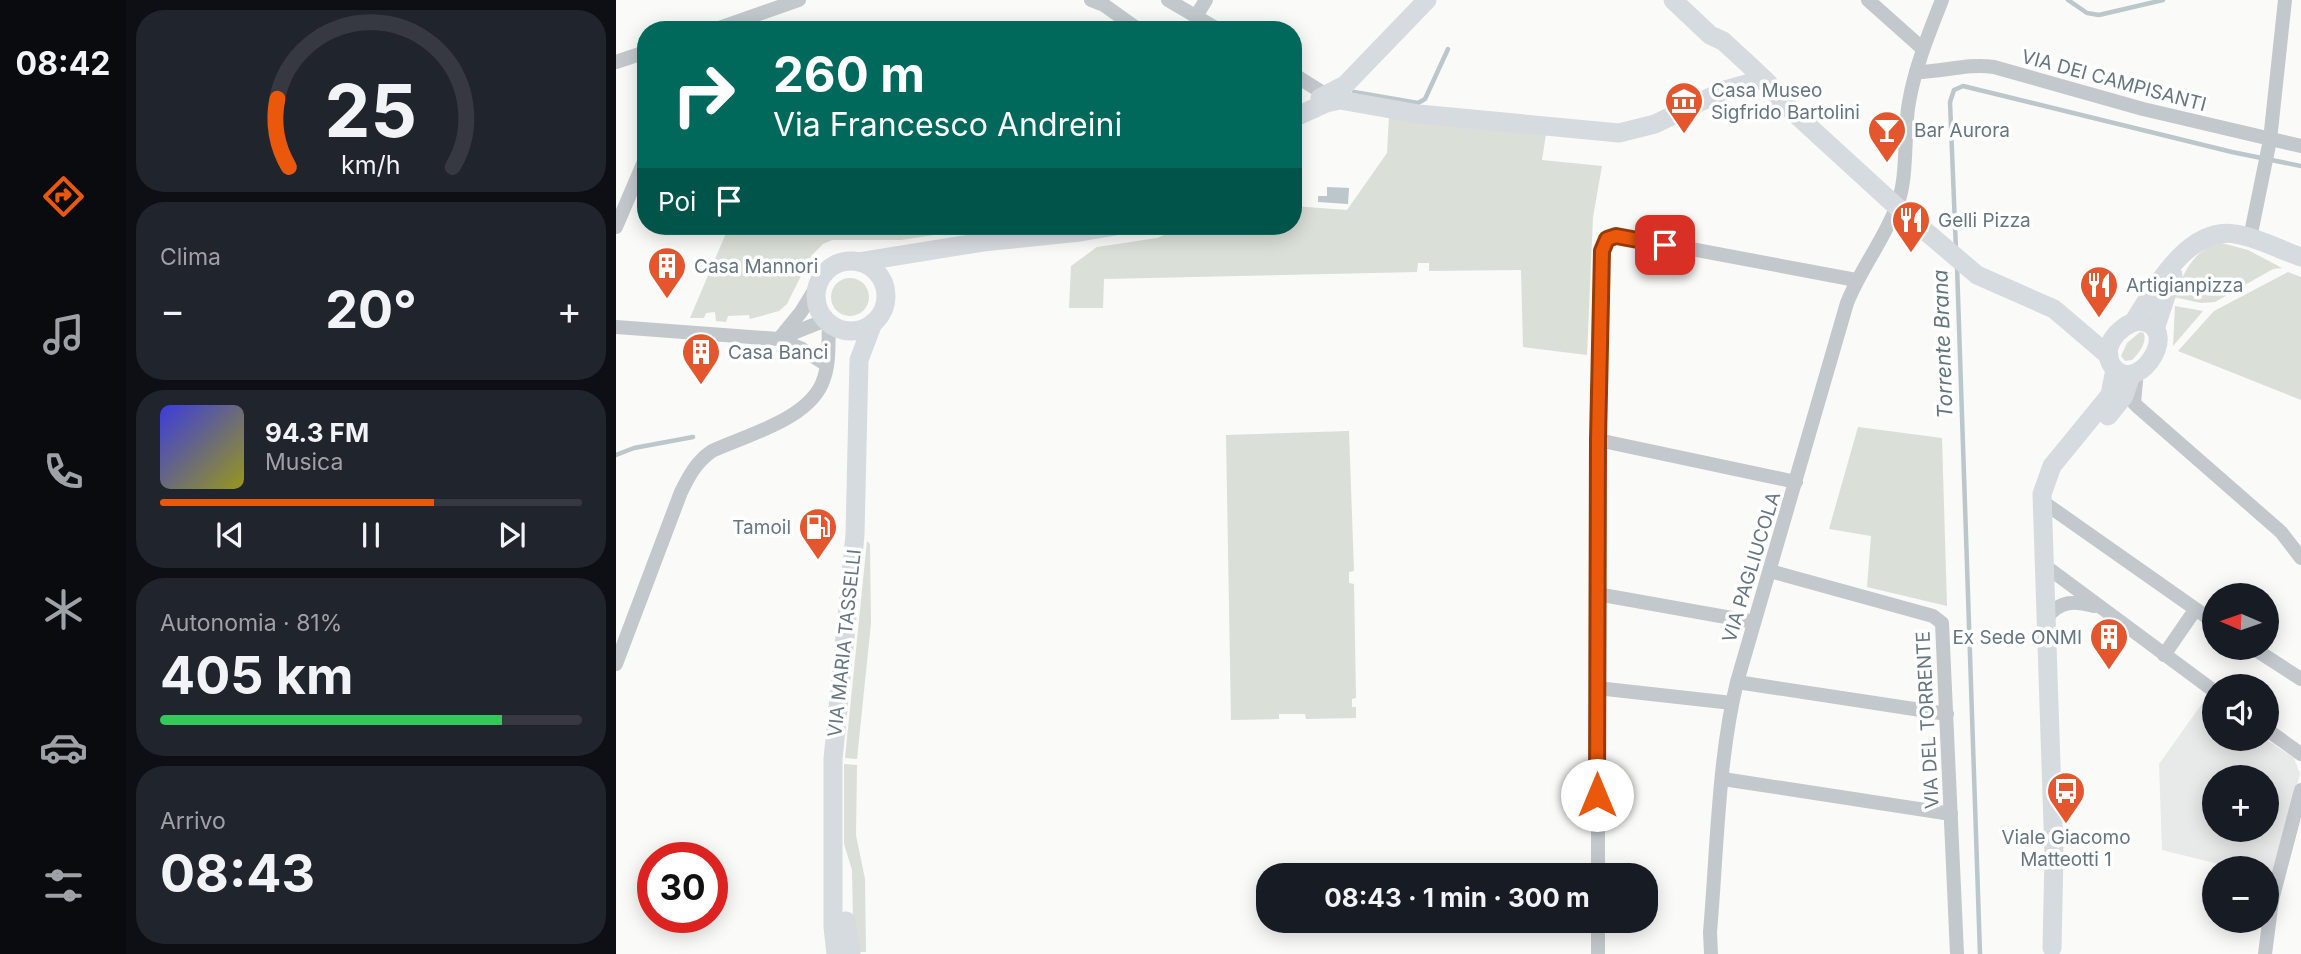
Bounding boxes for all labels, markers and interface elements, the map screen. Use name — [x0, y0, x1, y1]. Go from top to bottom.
text: 08:42 — [16, 44, 110, 83]
text: 260 m — [773, 45, 925, 104]
street label: VIA DEI CAMPISANTI — [2019, 45, 2209, 116]
icon: right — [658, 49, 749, 140]
text: 25 — [325, 66, 417, 155]
place label: Casa Museo Sigfrido Bartolini — [1711, 79, 1860, 124]
museum icon: Casa Museo Sigfrido Bartolini — [1663, 80, 1705, 135]
text: Via Francesco Andreini — [773, 105, 1122, 144]
bar icon: Bar Aurora — [1866, 109, 1908, 164]
place label: Bar Aurora — [1914, 119, 2010, 142]
text: km/h — [341, 150, 401, 180]
icon: directions — [39, 172, 88, 221]
icon: arrive — [710, 182, 748, 220]
text: Poi — [658, 186, 696, 217]
restaurant icon: Gelli Pizza — [1890, 199, 1932, 254]
place label: Gelli Pizza — [1938, 209, 2031, 232]
pin — [1635, 215, 1695, 275]
icon: arrive — [1646, 226, 1684, 264]
text: Clima — [160, 243, 221, 271]
building icon: Casa Mannori — [646, 245, 688, 300]
place label: Casa Mannori — [694, 255, 818, 278]
restaurant icon: Artigianpizza — [2078, 264, 2120, 319]
water label: Torrente Brana — [1927, 269, 1958, 419]
place label: Artigianpizza — [2126, 274, 2243, 297]
text: 20° — [325, 278, 417, 341]
text: − — [160, 287, 185, 333]
text: + — [557, 287, 582, 333]
icon: music — [39, 310, 88, 359]
building icon: Casa Banci — [680, 331, 722, 386]
place label: Casa Banci — [728, 341, 828, 364]
text: 94.3 FM — [265, 417, 369, 448]
icon: phone — [39, 447, 88, 496]
text: Musica — [265, 448, 343, 476]
street label: VIA PAGLIUCOLA — [1718, 489, 1785, 645]
fuel station icon: Tamoil — [797, 506, 839, 561]
icon: previous — [211, 516, 249, 554]
icon: pause — [352, 516, 390, 554]
icon: next — [493, 516, 531, 554]
place label: Tamoil — [732, 516, 791, 539]
street label: VIA MARIA TASSELLI — [823, 548, 866, 738]
north arrow — [2202, 583, 2278, 660]
map controls — [2202, 583, 2279, 933]
icon: climate — [39, 585, 88, 634]
text: Autonomia · 81% — [160, 609, 342, 637]
building icon: Ex Sede ONMI — [2088, 616, 2130, 671]
place label: Ex Sede ONMI — [1952, 626, 2082, 649]
street label: VIA DEL TORRENTE — [1911, 630, 1944, 809]
text: 405 km — [160, 644, 353, 707]
button: sound — [2202, 674, 2279, 751]
icon: car — [39, 723, 88, 772]
position arrow — [1560, 758, 1634, 832]
button: + — [2202, 765, 2279, 842]
bus stop icon: Viale Giacomo Matteotti 1 — [2045, 770, 2087, 825]
text: Arrivo — [160, 807, 226, 835]
place label: Viale Giacomo Matteotti 1 — [2001, 826, 2131, 871]
text: 08:43 — [160, 842, 315, 905]
speed limit sign: 30 — [637, 842, 728, 933]
button: − — [2202, 856, 2279, 933]
icon: filters — [39, 861, 88, 910]
text: 08:43 · 1 min · 300 m — [1324, 882, 1590, 913]

